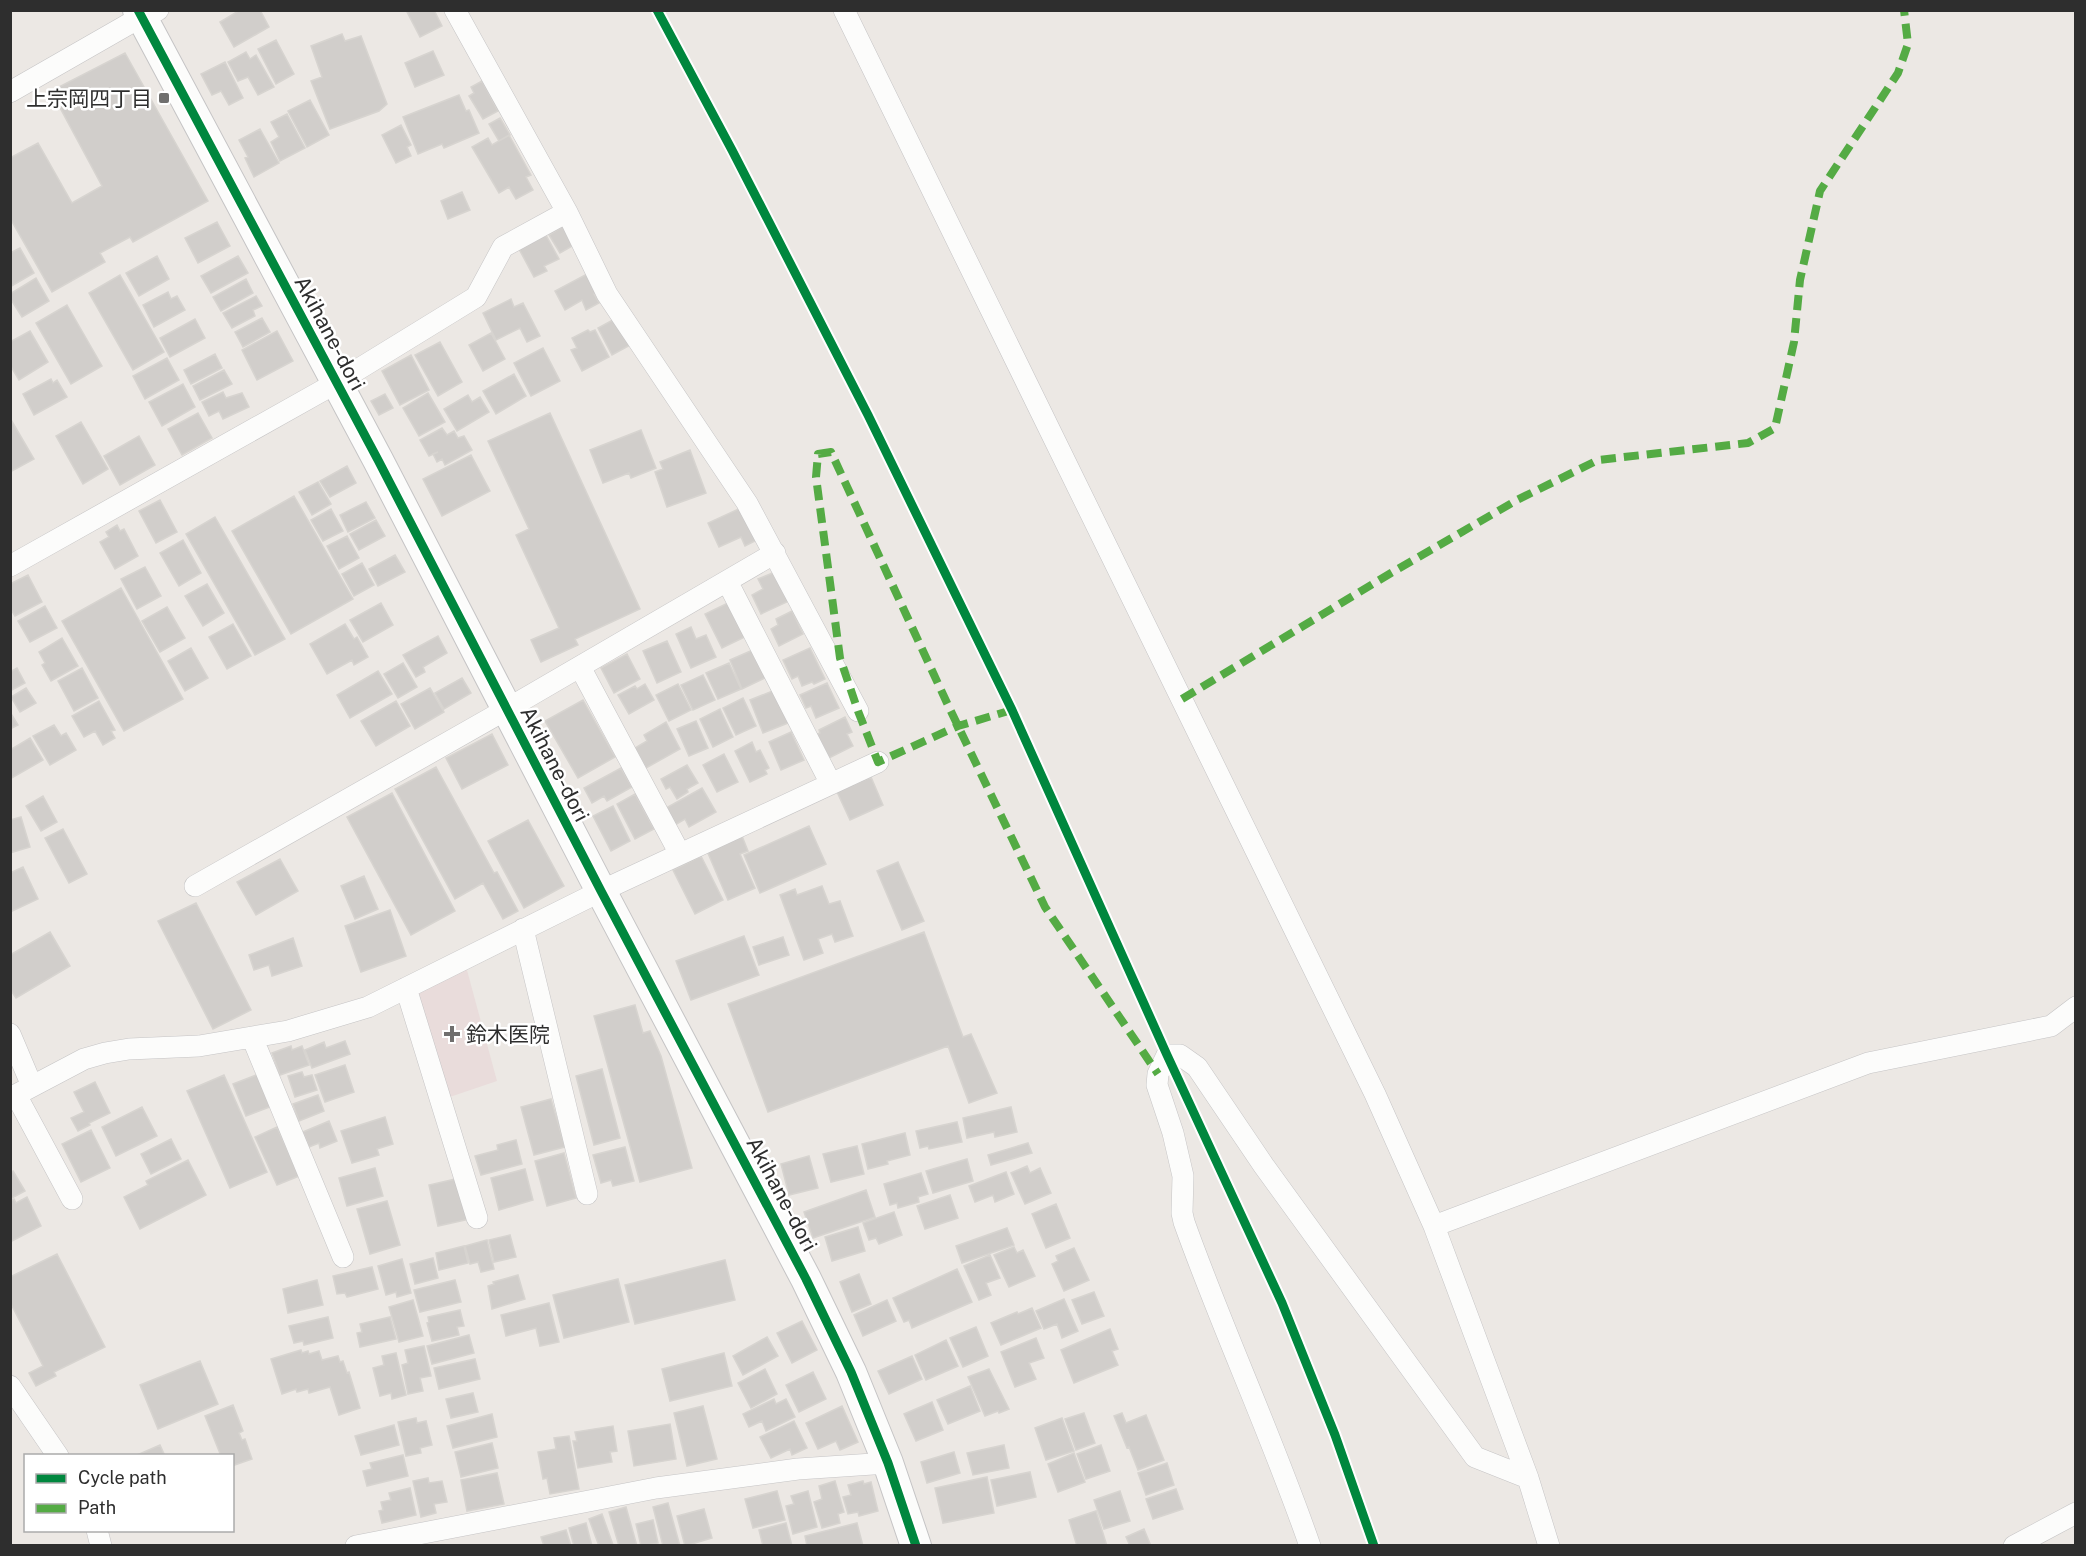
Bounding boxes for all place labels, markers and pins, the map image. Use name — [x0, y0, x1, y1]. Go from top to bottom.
place label: 上宗岡四丁目 — [26, 86, 152, 111]
marker: 上宗岡四丁目 — [157, 91, 171, 105]
place label: 鈴木医院 — [466, 1022, 550, 1047]
marker: 鈴木医院 — [443, 1025, 461, 1043]

